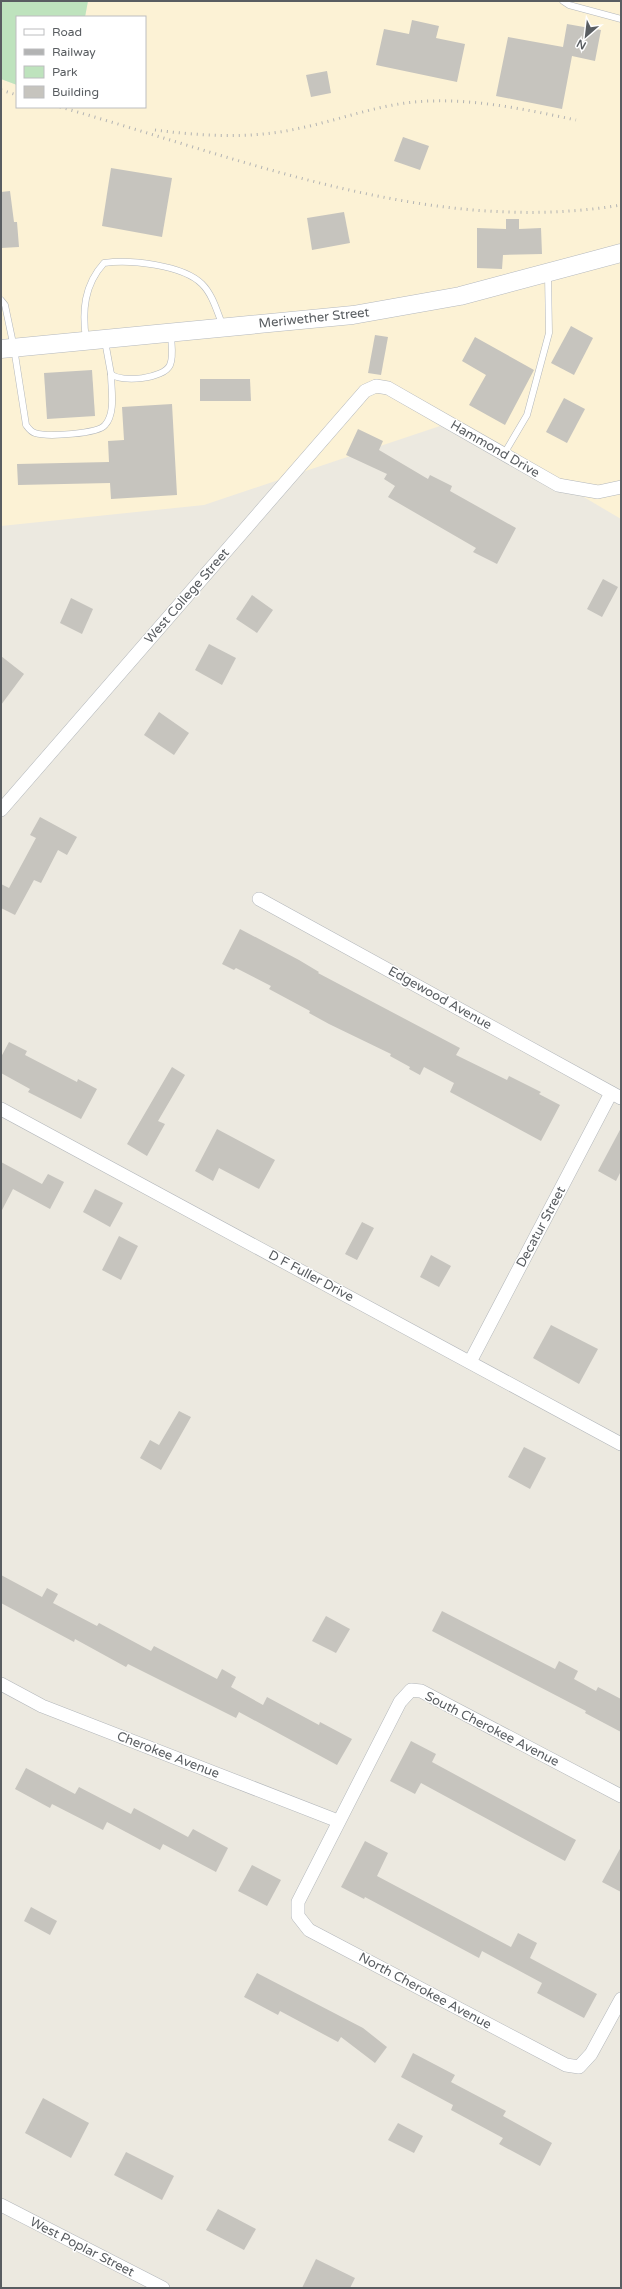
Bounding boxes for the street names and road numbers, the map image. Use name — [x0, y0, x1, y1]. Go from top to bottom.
street label: Meriwether Street — [258, 304, 370, 332]
street label: Hammond Drive — [448, 417, 542, 481]
street label: West College Street — [141, 545, 233, 647]
street label: Edgewood Avenue — [385, 963, 495, 1033]
street label: Decatur Street — [513, 1184, 569, 1270]
street label: D F Fuller Drive — [266, 1247, 356, 1305]
street label: South Cherokee Avenue — [422, 1688, 562, 1770]
street label: Cherokee Avenue — [114, 1728, 222, 1782]
street label: North Cherokee Avenue — [356, 1949, 494, 2033]
street label: West Poplar Street — [27, 2214, 137, 2280]

